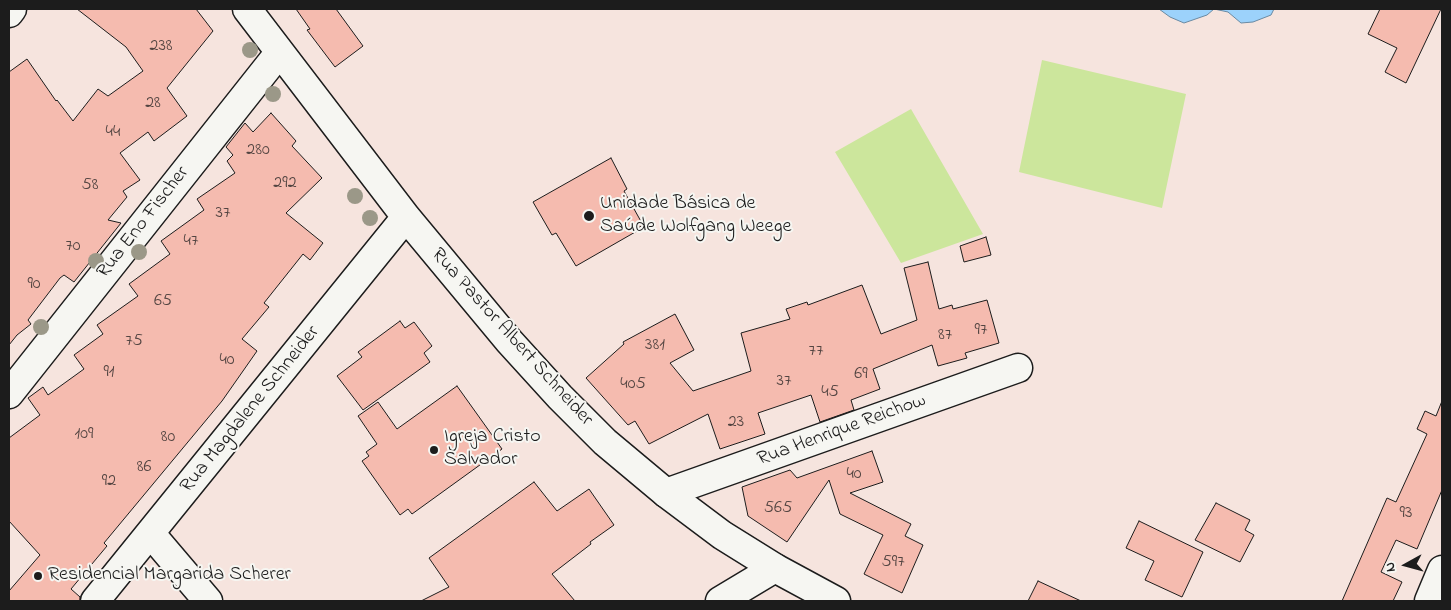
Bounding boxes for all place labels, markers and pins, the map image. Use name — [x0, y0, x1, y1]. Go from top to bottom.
place label: Unidade Básica de Saúde Wolfgang Weege — [600, 193, 791, 240]
marker: Unidade Básica de Saúde Wolfgang Weege — [582, 209, 596, 223]
place label: Igreja Cristo Salvador — [444, 426, 541, 473]
marker: Igreja Cristo Salvador — [428, 444, 440, 456]
place label: Residencial Margarida Scherer — [48, 564, 291, 588]
marker: Residencial Margarida Scherer — [32, 570, 44, 582]

